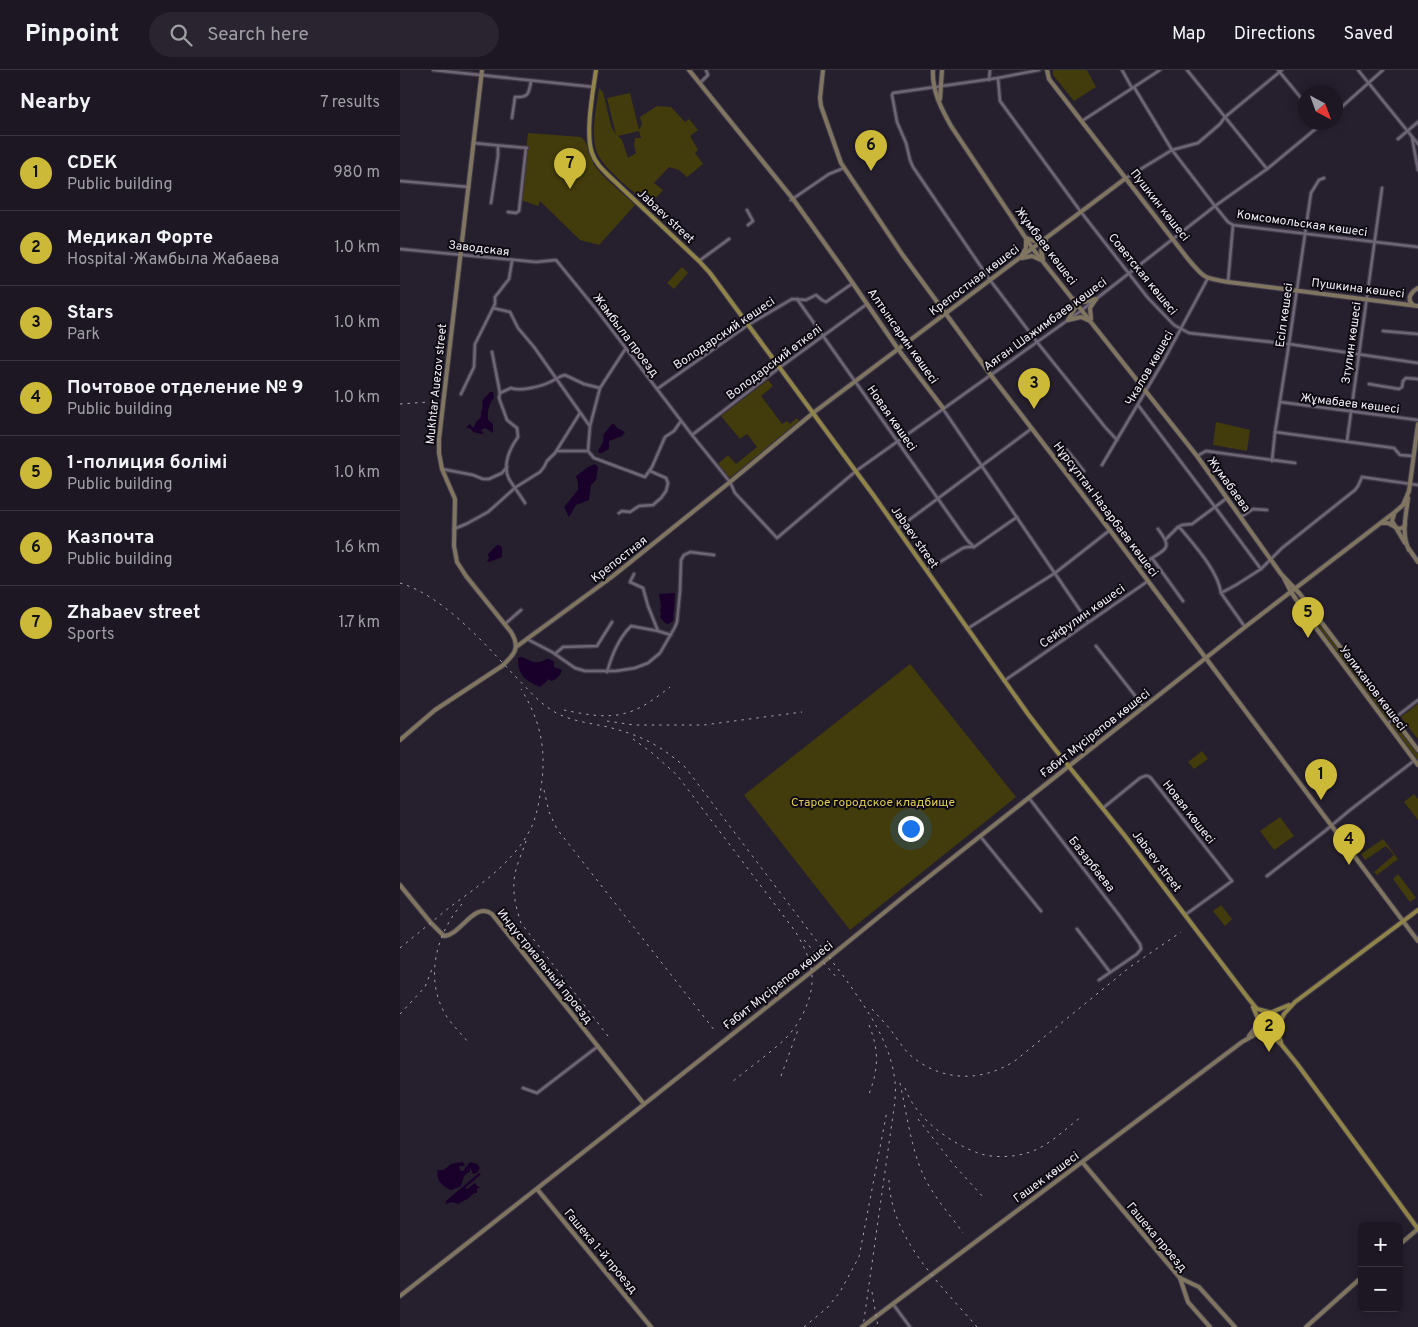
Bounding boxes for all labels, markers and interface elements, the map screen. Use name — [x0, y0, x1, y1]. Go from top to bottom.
search box — [149, 12, 499, 57]
text: Pinpoint — [25, 20, 119, 50]
icon: search — [167, 21, 195, 49]
text: Search here — [207, 23, 309, 47]
text: Map — [1172, 23, 1206, 46]
text: Directions — [1234, 23, 1316, 46]
text: Saved — [1344, 23, 1393, 46]
north arrow — [1298, 85, 1343, 130]
text: Nearby — [20, 89, 91, 116]
text: 7 results — [320, 93, 380, 113]
pin: 6 — [855, 130, 887, 171]
pin: 7 — [554, 148, 586, 189]
text: CDEK — [67, 151, 118, 175]
text: 1 — [33, 163, 39, 183]
text: 980 m — [333, 163, 380, 183]
street label: Пушкин көшесі — [1126, 166, 1192, 245]
text: Public building — [67, 175, 172, 195]
street label: Jabaev street — [633, 186, 697, 247]
street label: Жұмбаев көшесі — [1011, 204, 1080, 289]
street label: Комсомольская көшесі — [1236, 207, 1368, 241]
text: Медикал Форте — [67, 226, 213, 250]
street label: Советская көшесі — [1104, 230, 1180, 319]
street label: Заводская — [447, 237, 510, 261]
text: 2 — [31, 238, 41, 258]
text: 1.0 km — [334, 238, 380, 258]
street label: Крепостная көшесі — [926, 242, 1023, 320]
text: Hospital · Жамбыла Жабаева — [67, 250, 279, 270]
street label: Аяган Шажимбаев көшесі — [981, 275, 1110, 375]
street label: Пушкина көшесі — [1310, 275, 1405, 303]
street label: Есіл көшесі — [1273, 282, 1297, 348]
street label: Алтынсарин көшесі — [863, 286, 941, 387]
street label: Жамбыла проезд — [589, 291, 662, 381]
street label: Володарский көшесі — [671, 294, 778, 374]
text: Stars — [67, 301, 114, 325]
street label: Зтулин көшесі — [1338, 301, 1366, 385]
text: 3 — [31, 313, 41, 333]
text: 1.0 km — [334, 313, 380, 333]
street label: Володарский өткелі — [723, 321, 826, 404]
street label: Mukhtar Auezov street — [423, 323, 451, 445]
text: Park — [67, 325, 100, 345]
street label: Чкалов көшесі — [1122, 328, 1178, 409]
pin: 3 — [1018, 368, 1050, 409]
text: Почтовое отделение № 9 — [67, 376, 303, 400]
street label: Новая көшесі — [863, 383, 920, 455]
text: 4 — [31, 388, 41, 408]
text: 1.0 km — [334, 388, 380, 408]
street label: Жұмабаев көшесі — [1299, 390, 1400, 418]
text: Public building — [67, 400, 172, 420]
street label: Нұрсұлтан Назарбаев көшесі — [1049, 439, 1161, 580]
text: 1-полиция болiмi — [67, 451, 227, 475]
street label: Жумабаева — [1203, 454, 1254, 515]
text: 5 — [31, 463, 41, 483]
text: 1.0 km — [334, 463, 380, 483]
text: Public building — [67, 475, 172, 495]
street label: Jabaev street — [887, 503, 942, 572]
text: Казпочта — [67, 526, 154, 550]
street label: Крепостная — [588, 533, 651, 587]
text: 6 — [31, 538, 41, 558]
text: 1.6 km — [335, 538, 380, 558]
text: Public building — [67, 550, 172, 570]
street label: Сейфулин көшесі — [1037, 581, 1129, 652]
pin: 5 — [1292, 597, 1324, 638]
text: Zhabaev street — [67, 601, 200, 625]
text: 7 — [32, 613, 40, 633]
text: 1.7 km — [338, 613, 380, 633]
text: Sports — [67, 625, 115, 645]
street label: Уәлиханов көшесі — [1335, 643, 1410, 734]
street label: Ғабит Мүсірепов көшесі — [1037, 686, 1154, 782]
pin: 1 — [1305, 759, 1337, 800]
street label: Новая көшесі — [1158, 777, 1218, 848]
park label: Старое городское кладбище — [791, 795, 955, 811]
your location — [898, 816, 924, 842]
pin: 4 — [1333, 824, 1365, 865]
street label: Jabaev street — [1128, 828, 1185, 896]
street label: Базарбаева — [1064, 833, 1118, 896]
street label: Индустриальный проезд — [493, 906, 596, 1028]
street label: Ғабит Мүсірепов көшесі — [720, 938, 837, 1034]
pin: 2 — [1253, 1011, 1285, 1052]
street label: Гашек көшесі — [1011, 1149, 1083, 1207]
street label: Гашека проезд — [1122, 1199, 1190, 1276]
street label: Гашека 1-й проезд — [560, 1206, 640, 1297]
map controls — [1358, 1222, 1403, 1312]
button: + — [1358, 1222, 1403, 1267]
button: − — [1358, 1267, 1403, 1312]

